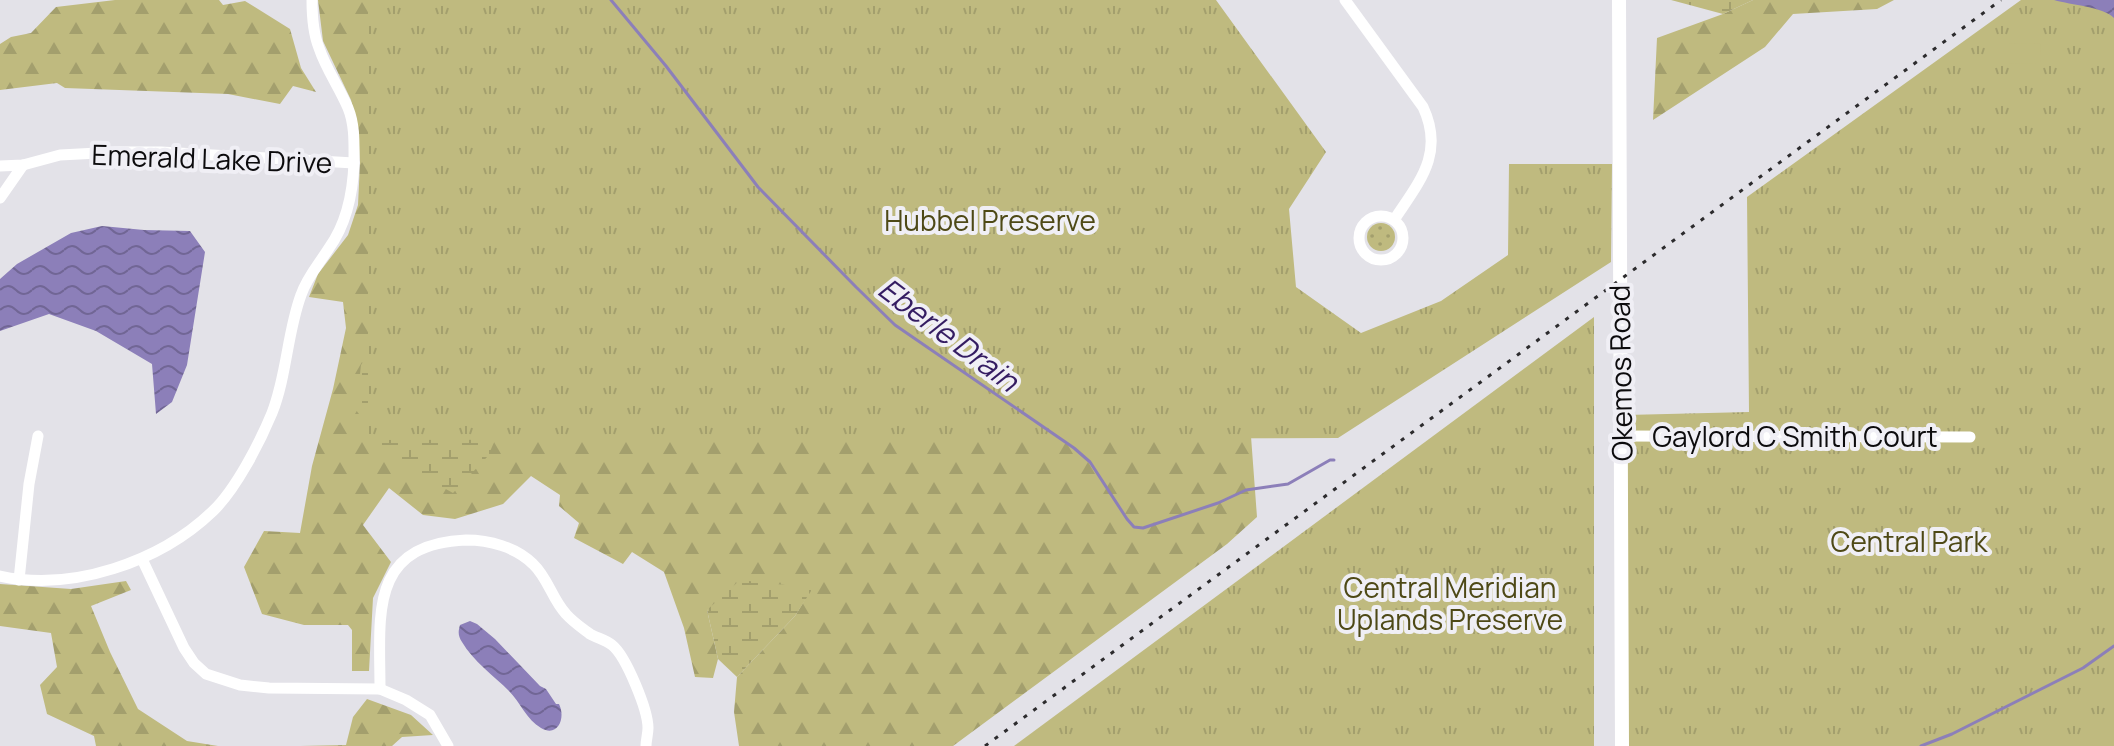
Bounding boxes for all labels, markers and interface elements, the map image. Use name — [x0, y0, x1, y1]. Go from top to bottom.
street label: Emerald Lake Drive — [91, 135, 333, 181]
park label: Hubbel Preserve — [884, 201, 1096, 239]
water label: Eberle Drain — [871, 268, 1028, 401]
street label: Okemos Road — [1599, 284, 1641, 462]
street label: Gaylord C Smith Court — [1652, 417, 1938, 455]
park label: Central Park — [1831, 522, 1989, 560]
park label: Central Meridian Uplands Preserve — [1337, 568, 1563, 638]

